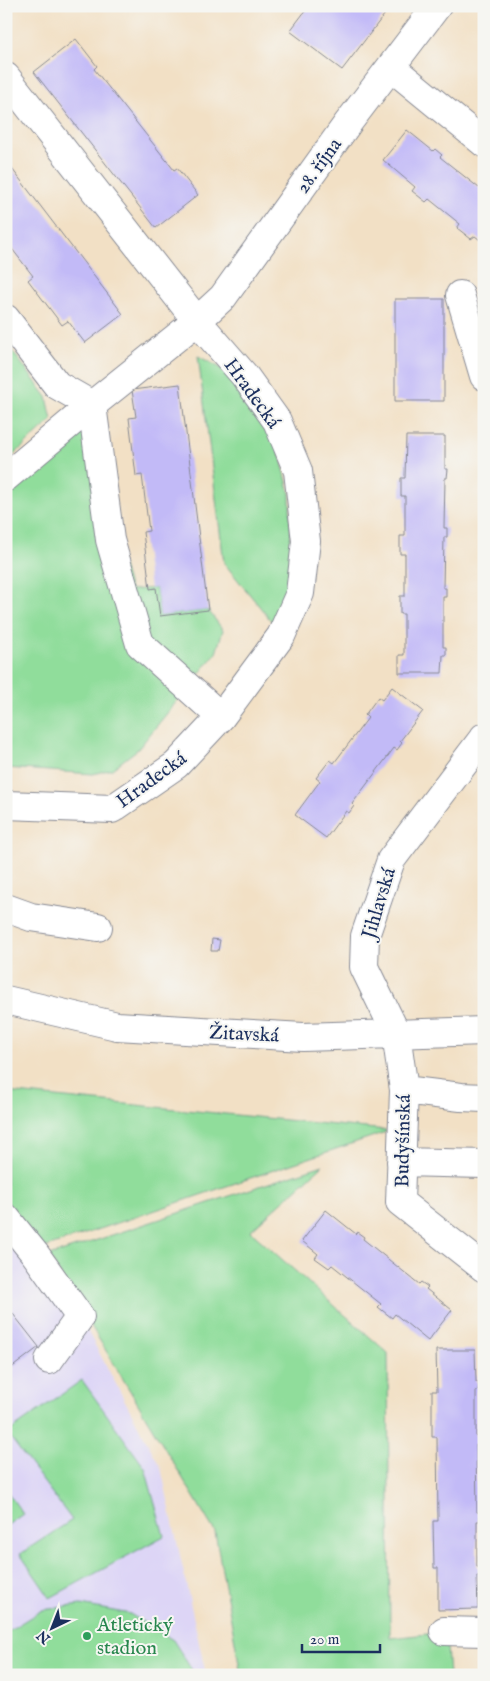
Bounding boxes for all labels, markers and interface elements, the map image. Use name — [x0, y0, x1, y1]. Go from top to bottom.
street label: 28. října — [291, 133, 348, 199]
street label: Hradecká — [218, 354, 286, 434]
street label: Hradecká — [112, 746, 192, 814]
street label: Jihlavská — [356, 864, 402, 944]
street label: Žitavská — [208, 1020, 280, 1049]
street label: Budyšínská — [390, 1094, 417, 1188]
north arrow — [28, 1604, 78, 1654]
place label: Atletický stadion — [96, 1613, 173, 1661]
scale bar — [302, 1621, 380, 1653]
text: N — [33, 1626, 55, 1648]
marker: Atletický stadion — [81, 1630, 93, 1642]
text: 20 m — [310, 1630, 340, 1649]

